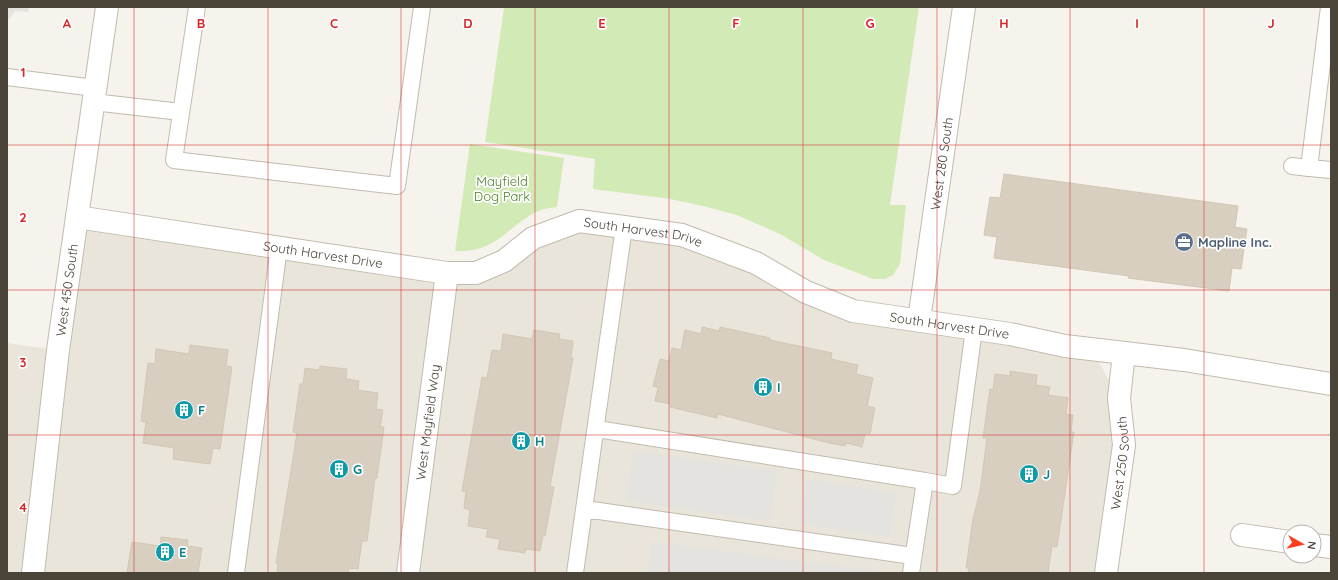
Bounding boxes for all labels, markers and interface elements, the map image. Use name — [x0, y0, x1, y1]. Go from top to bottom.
text: A — [63, 15, 72, 31]
text: B — [197, 15, 205, 31]
text: C — [330, 15, 338, 31]
text: D — [463, 15, 473, 31]
text: E — [598, 15, 606, 31]
text: F — [732, 15, 740, 31]
text: G — [865, 15, 875, 31]
text: H — [999, 15, 1009, 31]
text: I — [1135, 15, 1139, 31]
text: J — [1267, 15, 1275, 31]
text: 1 — [20, 64, 26, 80]
street label: West 280 South — [927, 116, 956, 211]
park label: Mayfield Dog Park — [474, 173, 530, 204]
text: 2 — [19, 209, 27, 225]
street label: South Harvest Drive — [583, 214, 705, 250]
office icon: Mapline Inc. — [1173, 231, 1195, 253]
place label: Mapline Inc. — [1198, 234, 1272, 250]
street label: South Harvest Drive — [262, 237, 384, 271]
street label: West 450 South — [52, 243, 81, 337]
street label: South Harvest Drive — [889, 309, 1010, 342]
text: 3 — [20, 354, 27, 370]
street label: West Mayfield Way — [412, 363, 443, 481]
building icon: I — [752, 376, 774, 398]
place label: I — [777, 379, 781, 395]
building icon: F — [173, 399, 195, 421]
place label: F — [198, 402, 205, 418]
street label: West 250 South — [1107, 416, 1132, 511]
building icon: H — [510, 430, 532, 452]
place label: H — [535, 433, 544, 449]
building icon: G — [328, 458, 350, 480]
place label: G — [353, 461, 362, 477]
building icon: J — [1018, 463, 1040, 485]
place label: J — [1043, 466, 1050, 482]
text: 4 — [19, 499, 27, 515]
north arrow — [1282, 524, 1322, 564]
text: N — [1304, 540, 1319, 550]
building icon: E — [154, 541, 176, 563]
place label: E — [179, 544, 186, 560]

